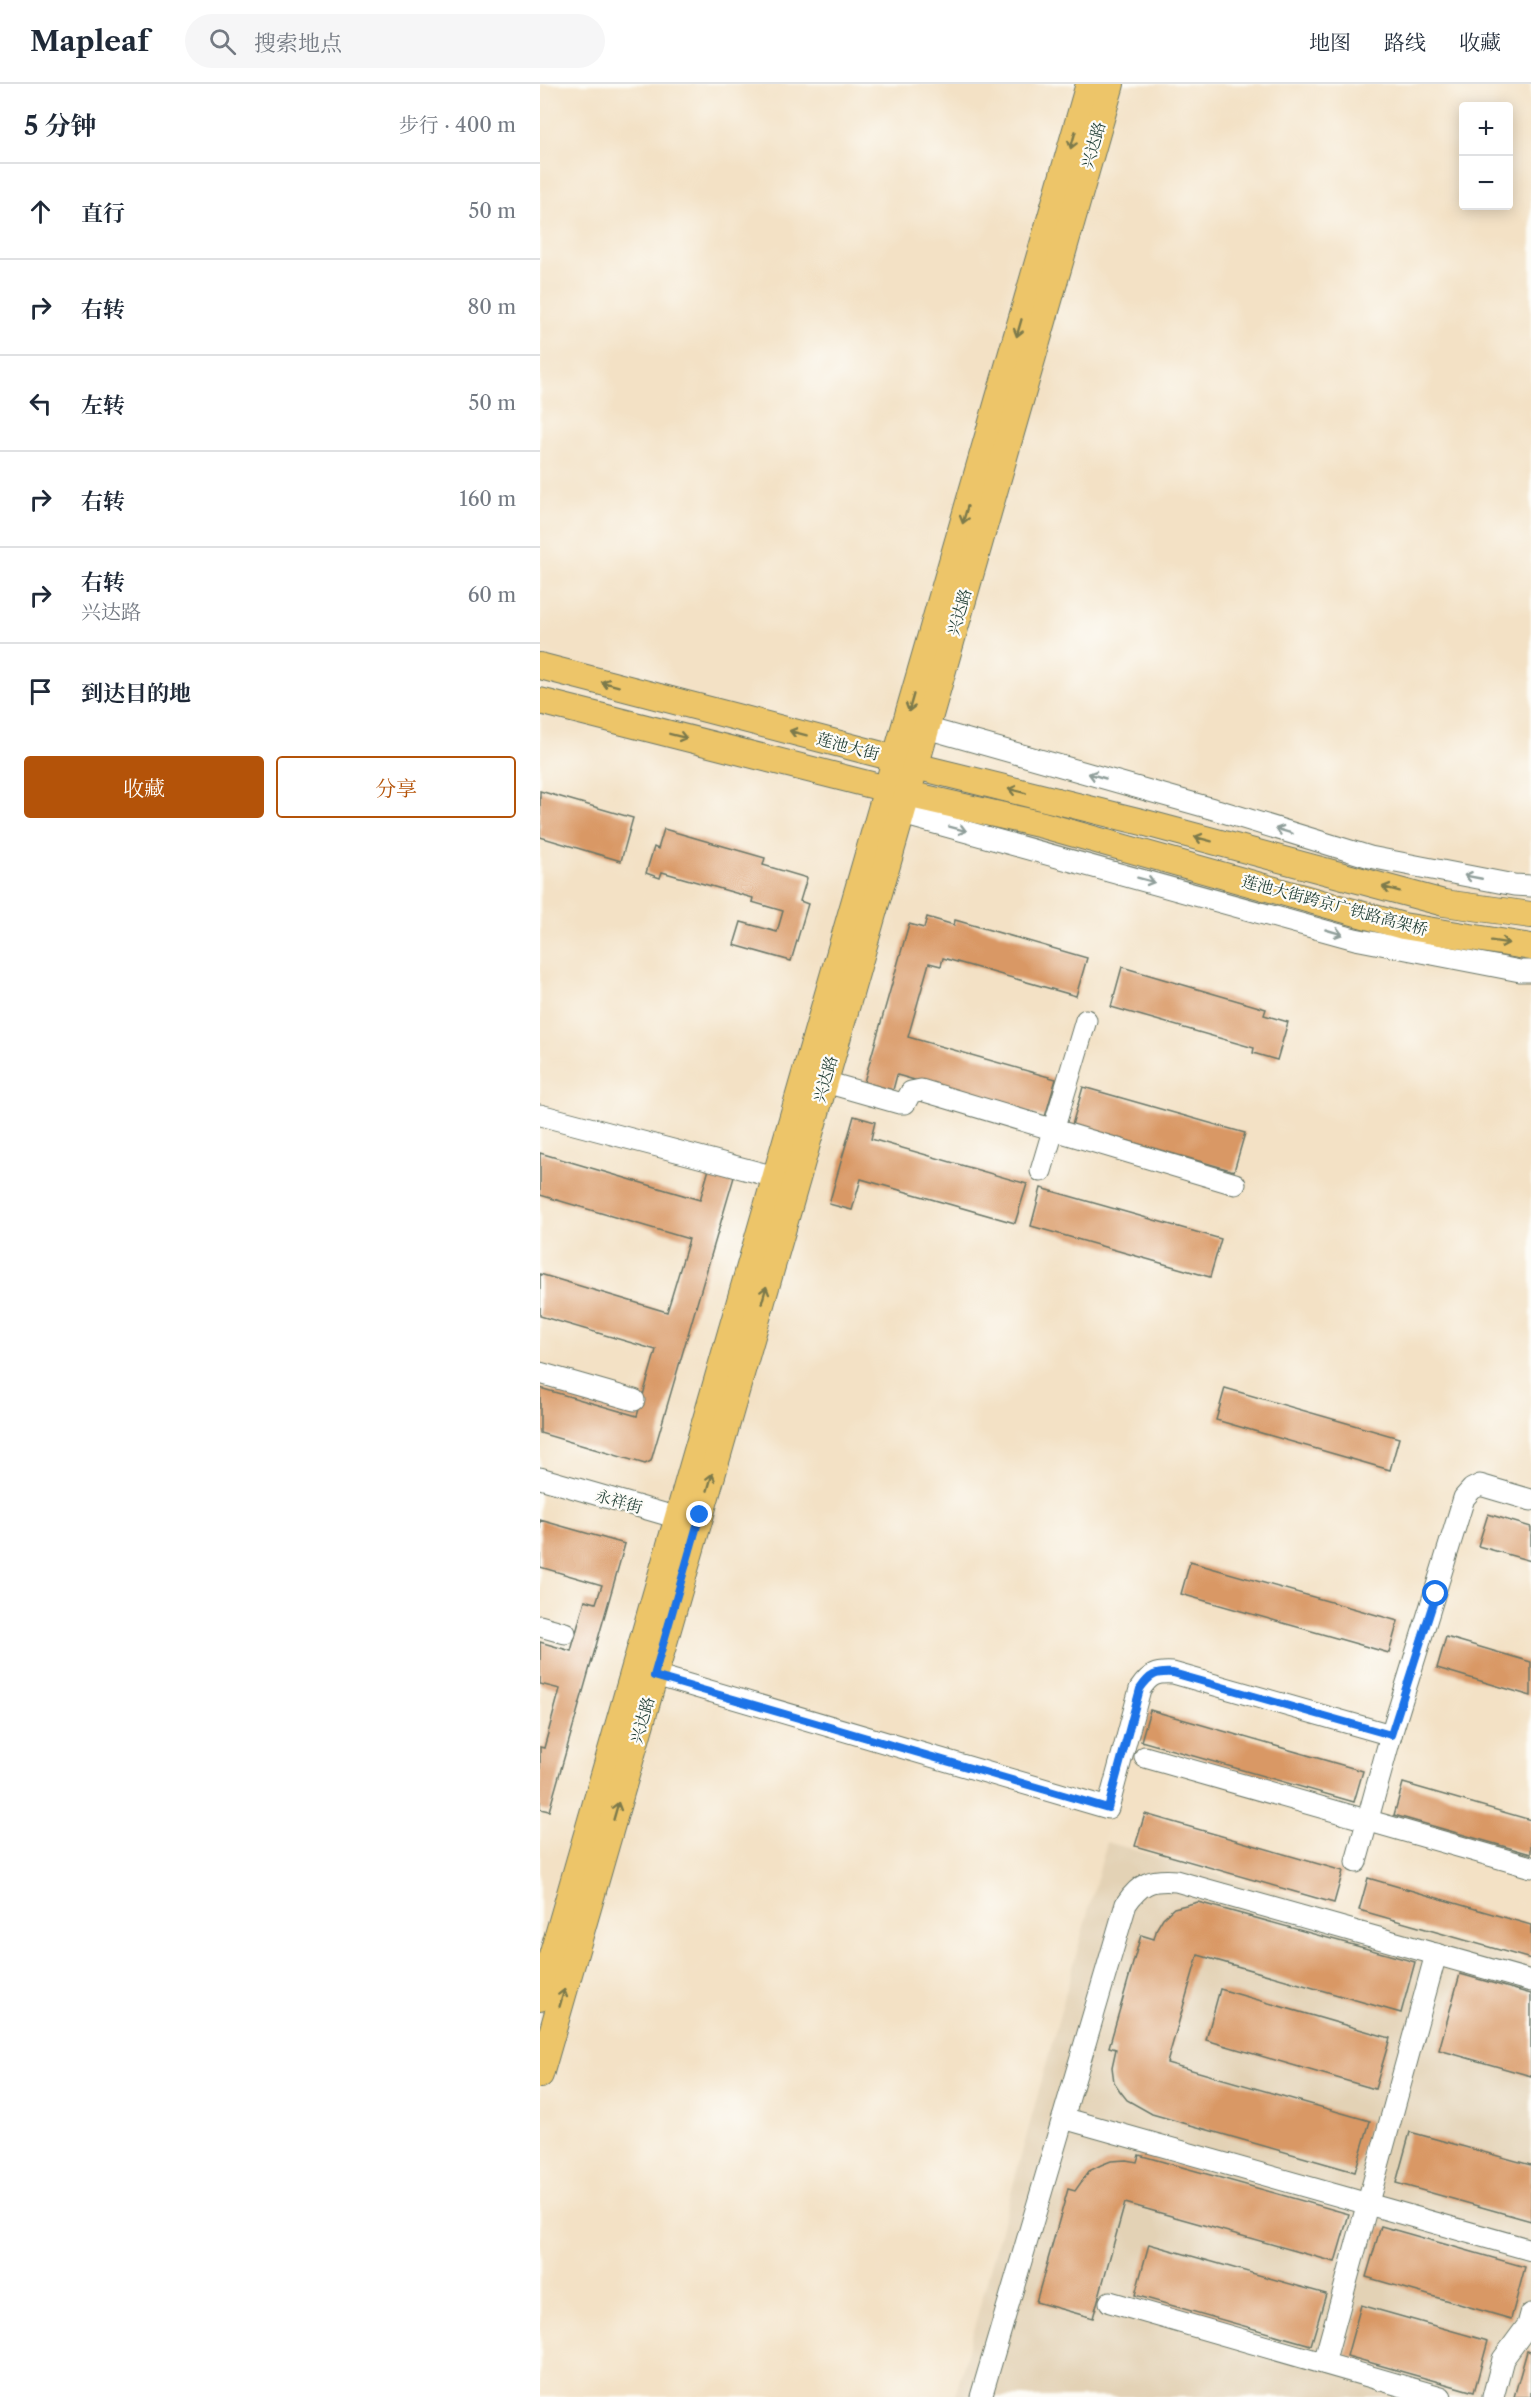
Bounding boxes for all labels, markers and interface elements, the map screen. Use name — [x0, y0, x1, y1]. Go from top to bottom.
search box — [185, 14, 605, 68]
text: Mapleaf — [30, 24, 149, 58]
icon: search — [206, 25, 239, 58]
text: 搜索地点 — [254, 30, 342, 57]
text: 地图 — [1309, 30, 1351, 55]
text: 路线 — [1384, 30, 1426, 55]
text: 收藏 — [1459, 30, 1501, 55]
map controls — [1459, 102, 1513, 210]
button: + — [1459, 102, 1513, 156]
text: 5 分钟 — [24, 110, 97, 142]
text: 步行 · 400 m — [399, 113, 516, 137]
street label: 兴达路 — [1077, 119, 1109, 171]
one-way arrow — [1067, 130, 1078, 149]
button: − — [1459, 156, 1513, 210]
icon: ahead — [24, 195, 57, 228]
text: 50 m — [469, 199, 516, 223]
text: 直行 — [81, 200, 125, 227]
icon: right — [24, 291, 57, 324]
text: 80 m — [468, 295, 516, 319]
text: 右转 — [81, 296, 125, 323]
one-way arrow — [1013, 318, 1024, 337]
icon: left — [24, 387, 57, 420]
text: 50 m — [469, 391, 516, 415]
text: 左转 — [81, 392, 125, 419]
icon: right — [24, 483, 57, 516]
text: 160 m — [459, 487, 516, 511]
text: 右转 — [81, 488, 125, 515]
one-way arrow — [959, 505, 970, 524]
text: 右转 — [81, 569, 125, 596]
icon: right — [24, 579, 57, 612]
text: 60 m — [468, 583, 516, 607]
street label: 兴达路 — [943, 586, 975, 638]
text: 兴达路 — [81, 600, 141, 624]
icon: arrive — [24, 675, 57, 708]
one-way arrow — [601, 678, 620, 689]
text: 到达目的地 — [81, 680, 191, 707]
one-way arrow — [905, 693, 917, 712]
one-way arrow — [789, 727, 808, 739]
street label: 莲池大街 — [814, 728, 882, 764]
one-way arrow — [668, 730, 687, 742]
button: 收藏 — [24, 756, 264, 818]
button: 分享 — [276, 756, 516, 818]
one-way arrow — [1088, 770, 1107, 782]
one-way arrow — [1008, 785, 1027, 797]
one-way arrow — [948, 824, 967, 835]
one-way arrow — [1275, 825, 1294, 836]
one-way arrow — [1194, 832, 1213, 844]
street label: 莲池大街跨京广铁路高架桥 — [1240, 870, 1430, 940]
one-way arrow — [1464, 871, 1484, 882]
one-way arrow — [1136, 875, 1155, 886]
one-way arrow — [1382, 883, 1401, 894]
one-way arrow — [1324, 927, 1343, 939]
one-way arrow — [1490, 937, 1509, 948]
street label: 兴达路 — [809, 1053, 841, 1105]
one-way arrow — [759, 1286, 770, 1305]
one-way arrow — [705, 1473, 716, 1492]
street label: 永祥街 — [593, 1485, 645, 1517]
route end — [686, 1501, 712, 1527]
route start — [1422, 1580, 1448, 1606]
street label: 兴达路 — [626, 1694, 658, 1746]
one-way arrow — [611, 1802, 622, 1821]
one-way arrow — [557, 1989, 568, 2008]

